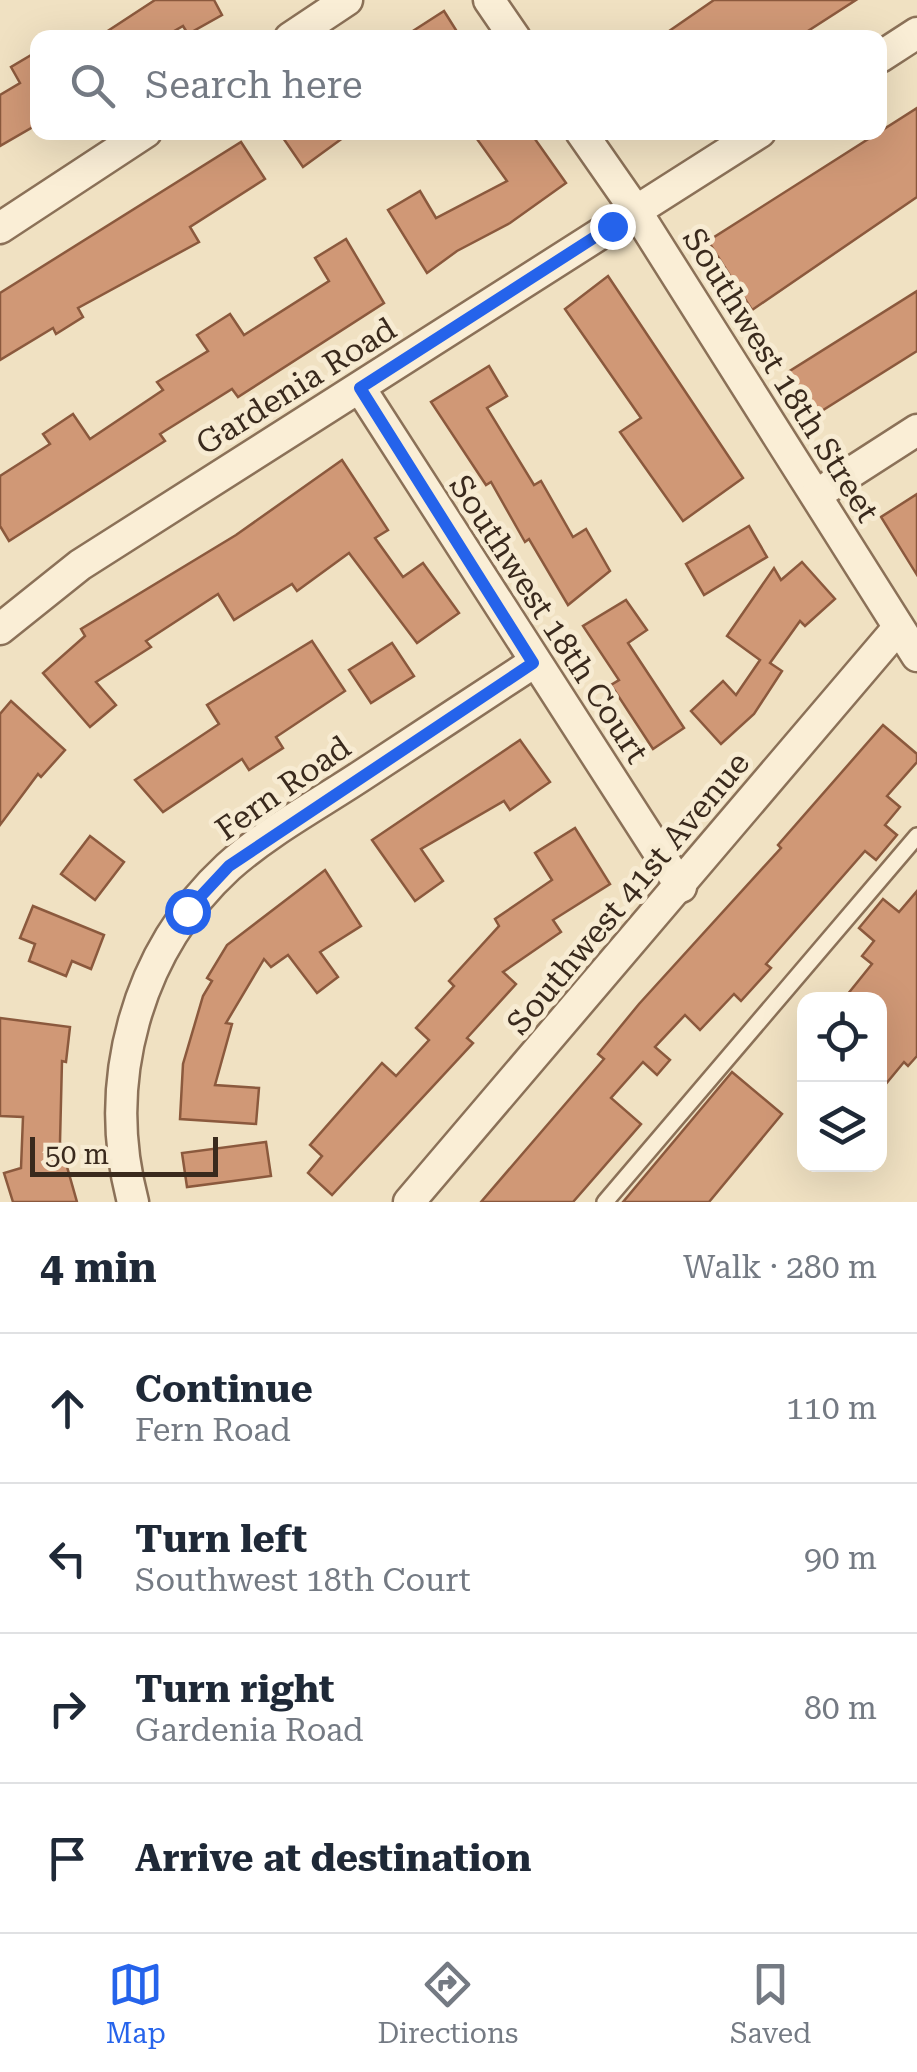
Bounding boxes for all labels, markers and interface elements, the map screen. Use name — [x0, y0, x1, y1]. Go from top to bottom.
search box — [30, 30, 887, 140]
icon: search — [65, 58, 120, 113]
text: Search here — [145, 63, 363, 107]
route end — [590, 204, 636, 250]
street label: Southwest 18th Street — [675, 221, 887, 529]
street label: Gardenia Road — [189, 309, 403, 463]
street label: Southwest 18th Court — [442, 468, 656, 770]
street label: Fern Road — [208, 728, 358, 848]
street label: Southwest 41st Avenue — [499, 744, 757, 1042]
route start — [165, 889, 211, 935]
map controls — [797, 992, 887, 1172]
button: locate — [797, 992, 887, 1082]
button: layers — [797, 1082, 887, 1172]
scale bar — [30, 1132, 218, 1176]
text: 50 m — [45, 1138, 109, 1171]
text: 4 min — [40, 1243, 157, 1292]
text: Walk · 280 m — [683, 1248, 877, 1286]
text: Continue — [135, 1367, 313, 1411]
icon: ahead — [40, 1381, 95, 1436]
text: 110 m — [786, 1389, 877, 1427]
text: Fern Road — [135, 1411, 291, 1449]
text: Turn left — [135, 1517, 307, 1561]
icon: left — [40, 1531, 95, 1586]
text: 90 m — [804, 1539, 877, 1577]
text: Southwest 18th Court — [135, 1561, 471, 1599]
text: Turn right — [135, 1667, 334, 1711]
icon: right — [40, 1681, 95, 1736]
text: 80 m — [804, 1689, 877, 1727]
text: Gardenia Road — [135, 1711, 364, 1749]
icon: arrive — [40, 1831, 95, 1886]
text: Arrive at destination — [135, 1836, 531, 1880]
tab: Map — [106, 1957, 166, 2050]
tab: Directions — [377, 1957, 518, 2050]
tab: Saved — [730, 1957, 811, 2050]

